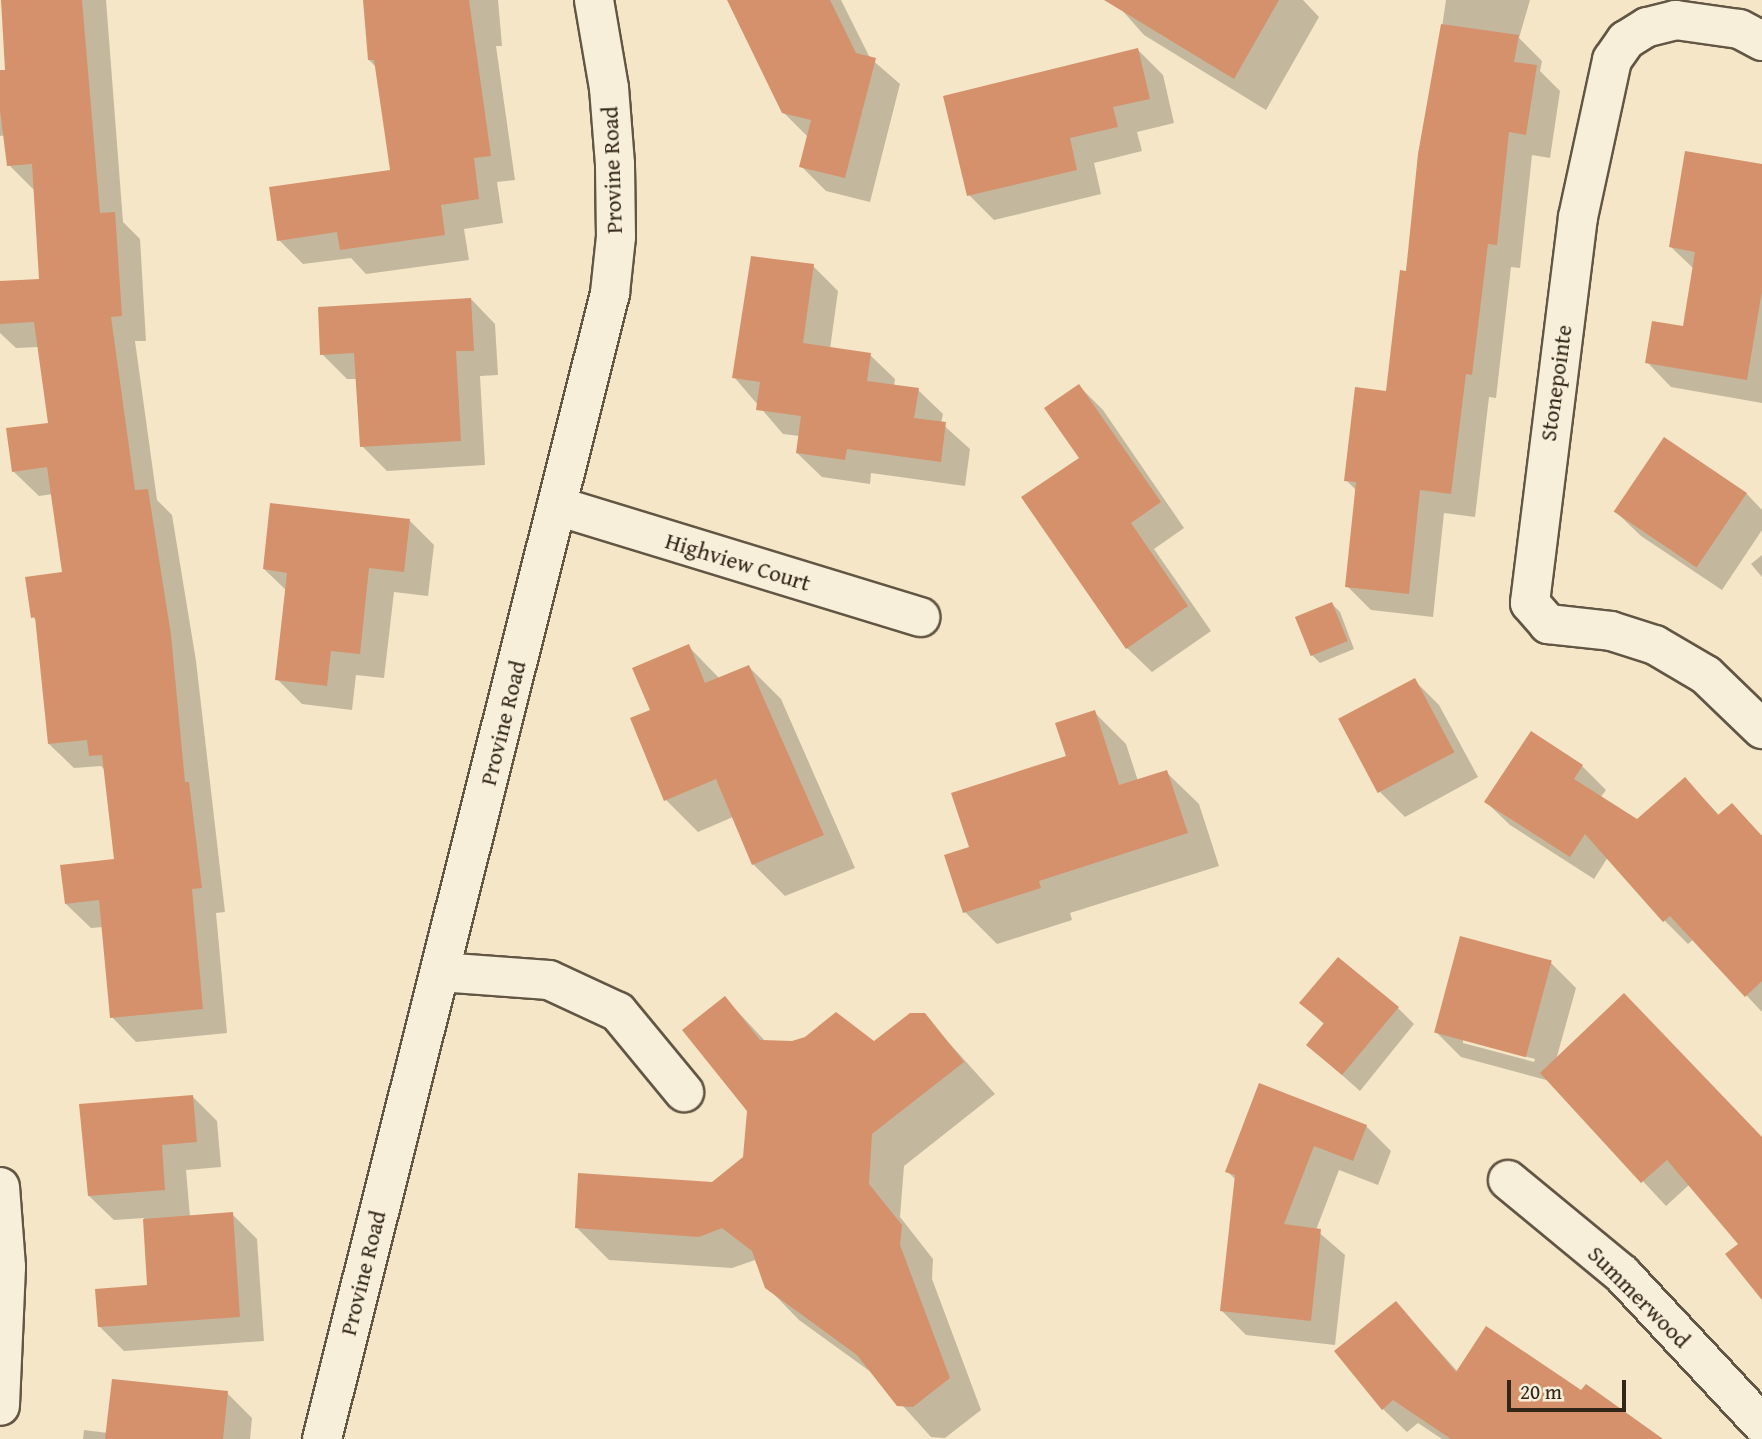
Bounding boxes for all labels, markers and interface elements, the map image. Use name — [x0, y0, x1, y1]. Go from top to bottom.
street label: Provine Road — [596, 106, 628, 234]
street label: Stonepointe — [1534, 323, 1578, 443]
street label: Highview Court — [662, 527, 814, 597]
street label: Provine Road — [474, 658, 532, 788]
street label: Provine Road — [334, 1208, 392, 1338]
street label: Summerwood — [1582, 1240, 1696, 1354]
scale bar — [1510, 1366, 1629, 1410]
text: 20 m — [1520, 1376, 1562, 1407]

